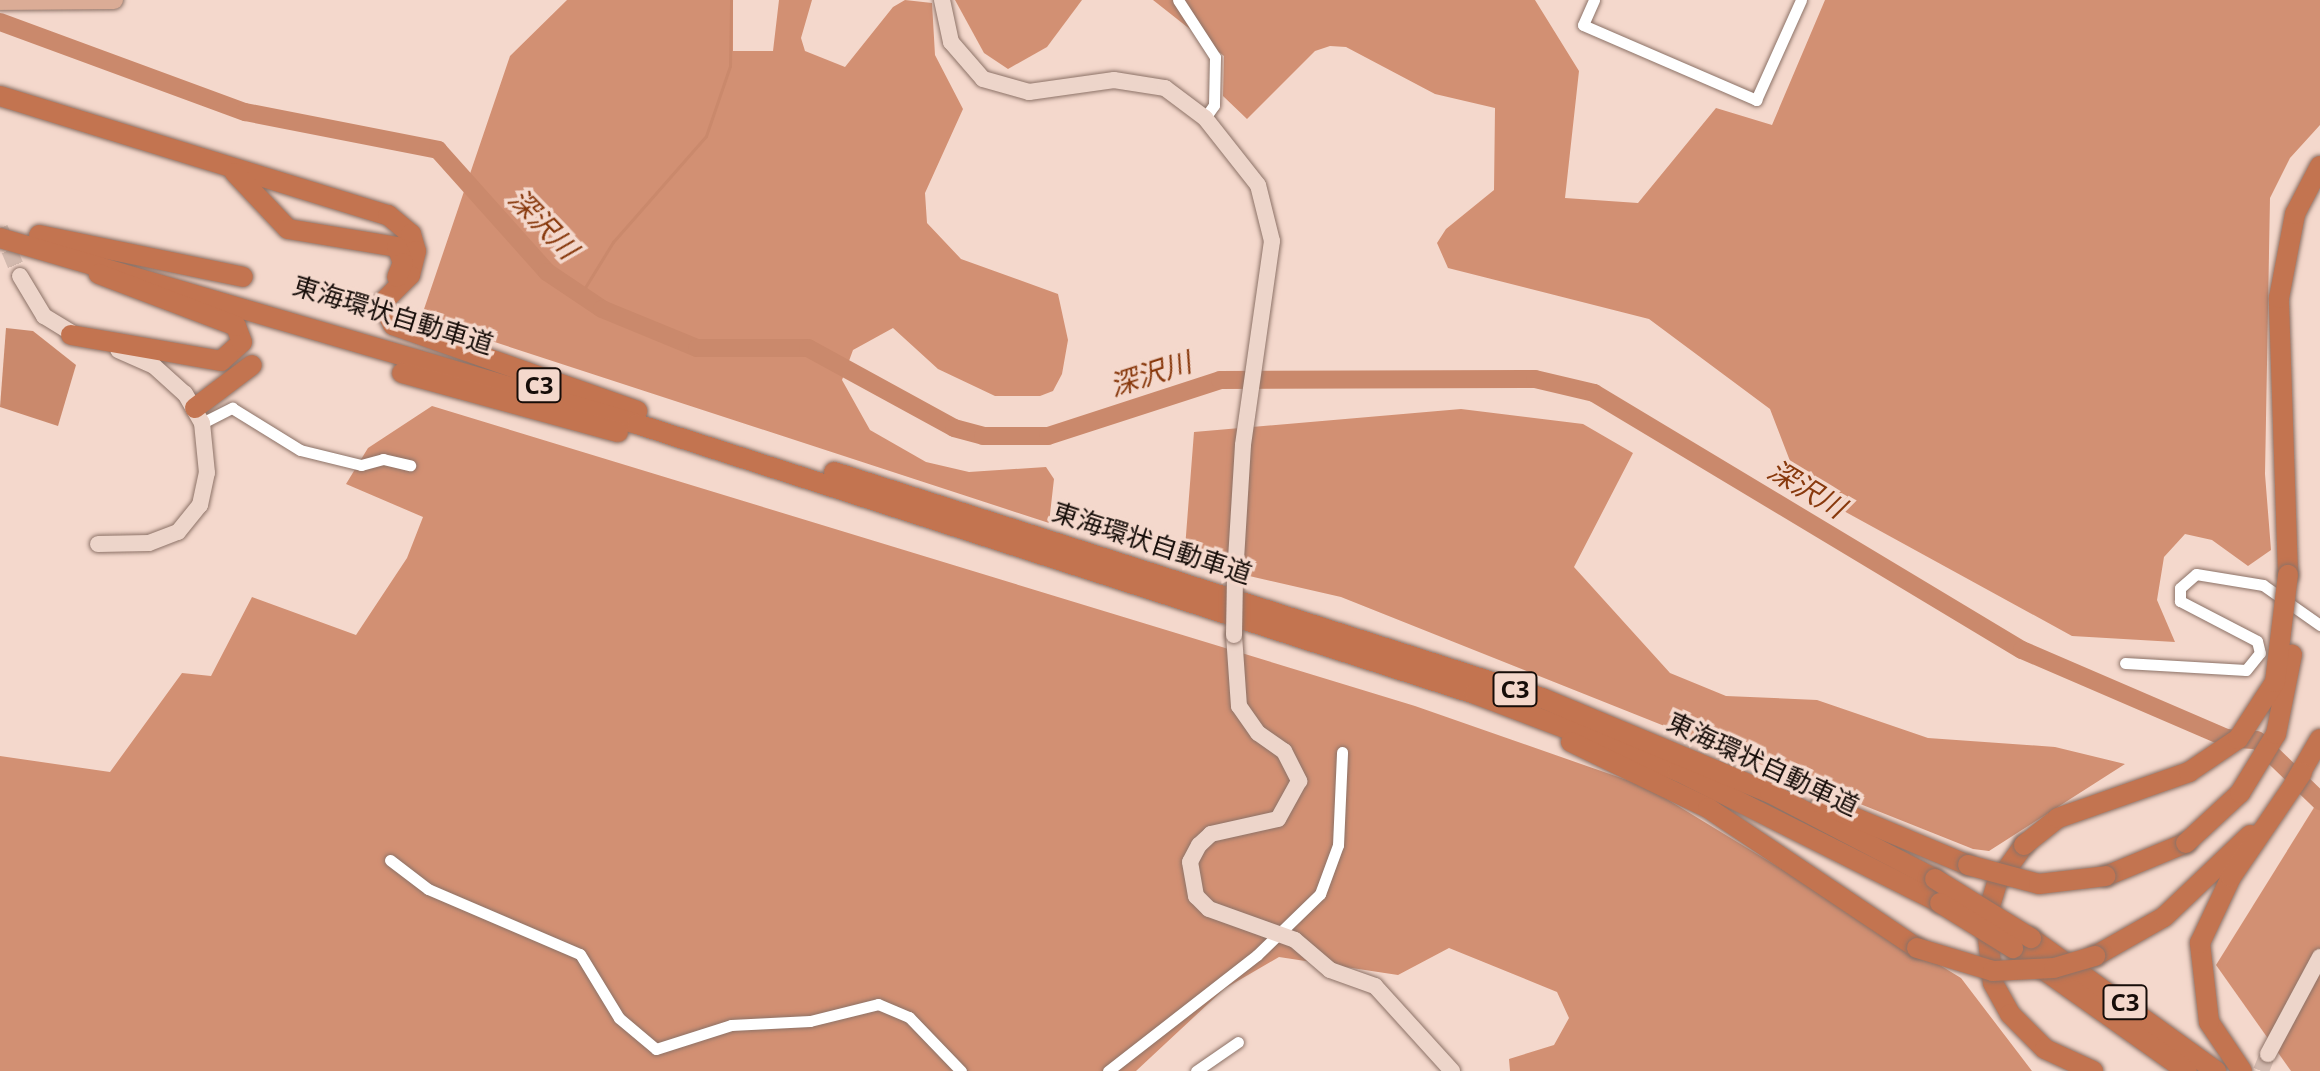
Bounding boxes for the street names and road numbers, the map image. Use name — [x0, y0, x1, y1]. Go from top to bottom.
street label: 東海環状自動車道 — [289, 270, 497, 360]
road number: C3 — [515, 365, 563, 405]
street label: 東海環状自動車道 — [1048, 496, 1256, 590]
road number: C3 — [1491, 669, 1539, 709]
street label: 東海環状自動車道 — [1662, 706, 1864, 822]
road number: C3 — [2101, 982, 2149, 1022]

